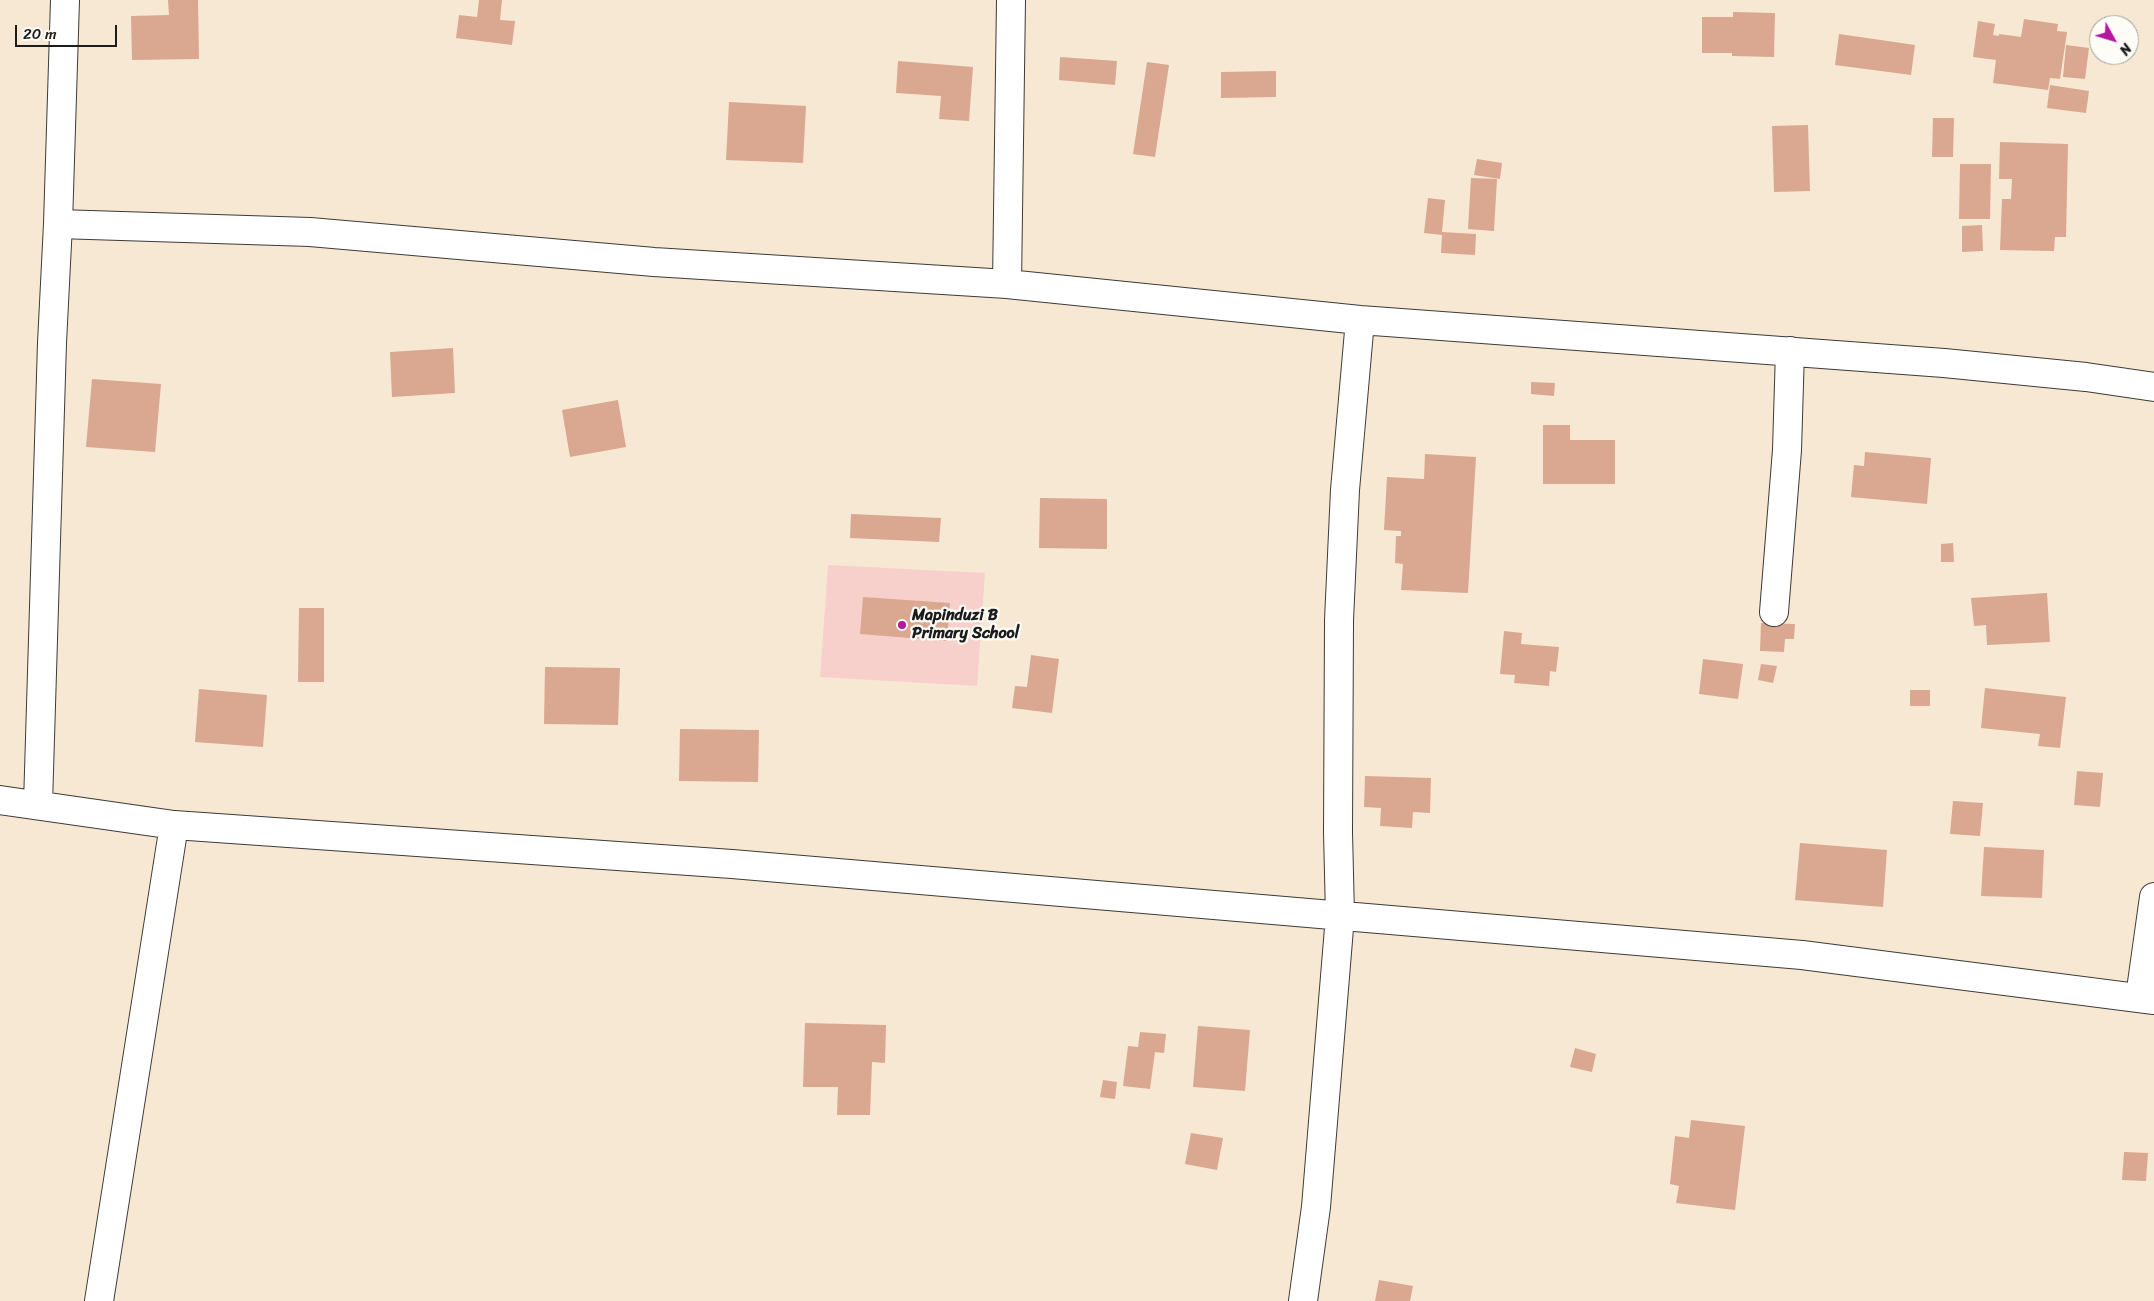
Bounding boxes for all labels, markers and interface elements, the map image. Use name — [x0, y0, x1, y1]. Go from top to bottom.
scale bar — [18, 15, 120, 47]
north arrow — [2089, 15, 2139, 65]
text: 20 m — [23, 21, 57, 47]
text: N — [2113, 37, 2138, 61]
place label: Mapinduzi B Primary School — [912, 606, 1019, 644]
marker: Mapinduzi B Primary School — [896, 619, 908, 631]

